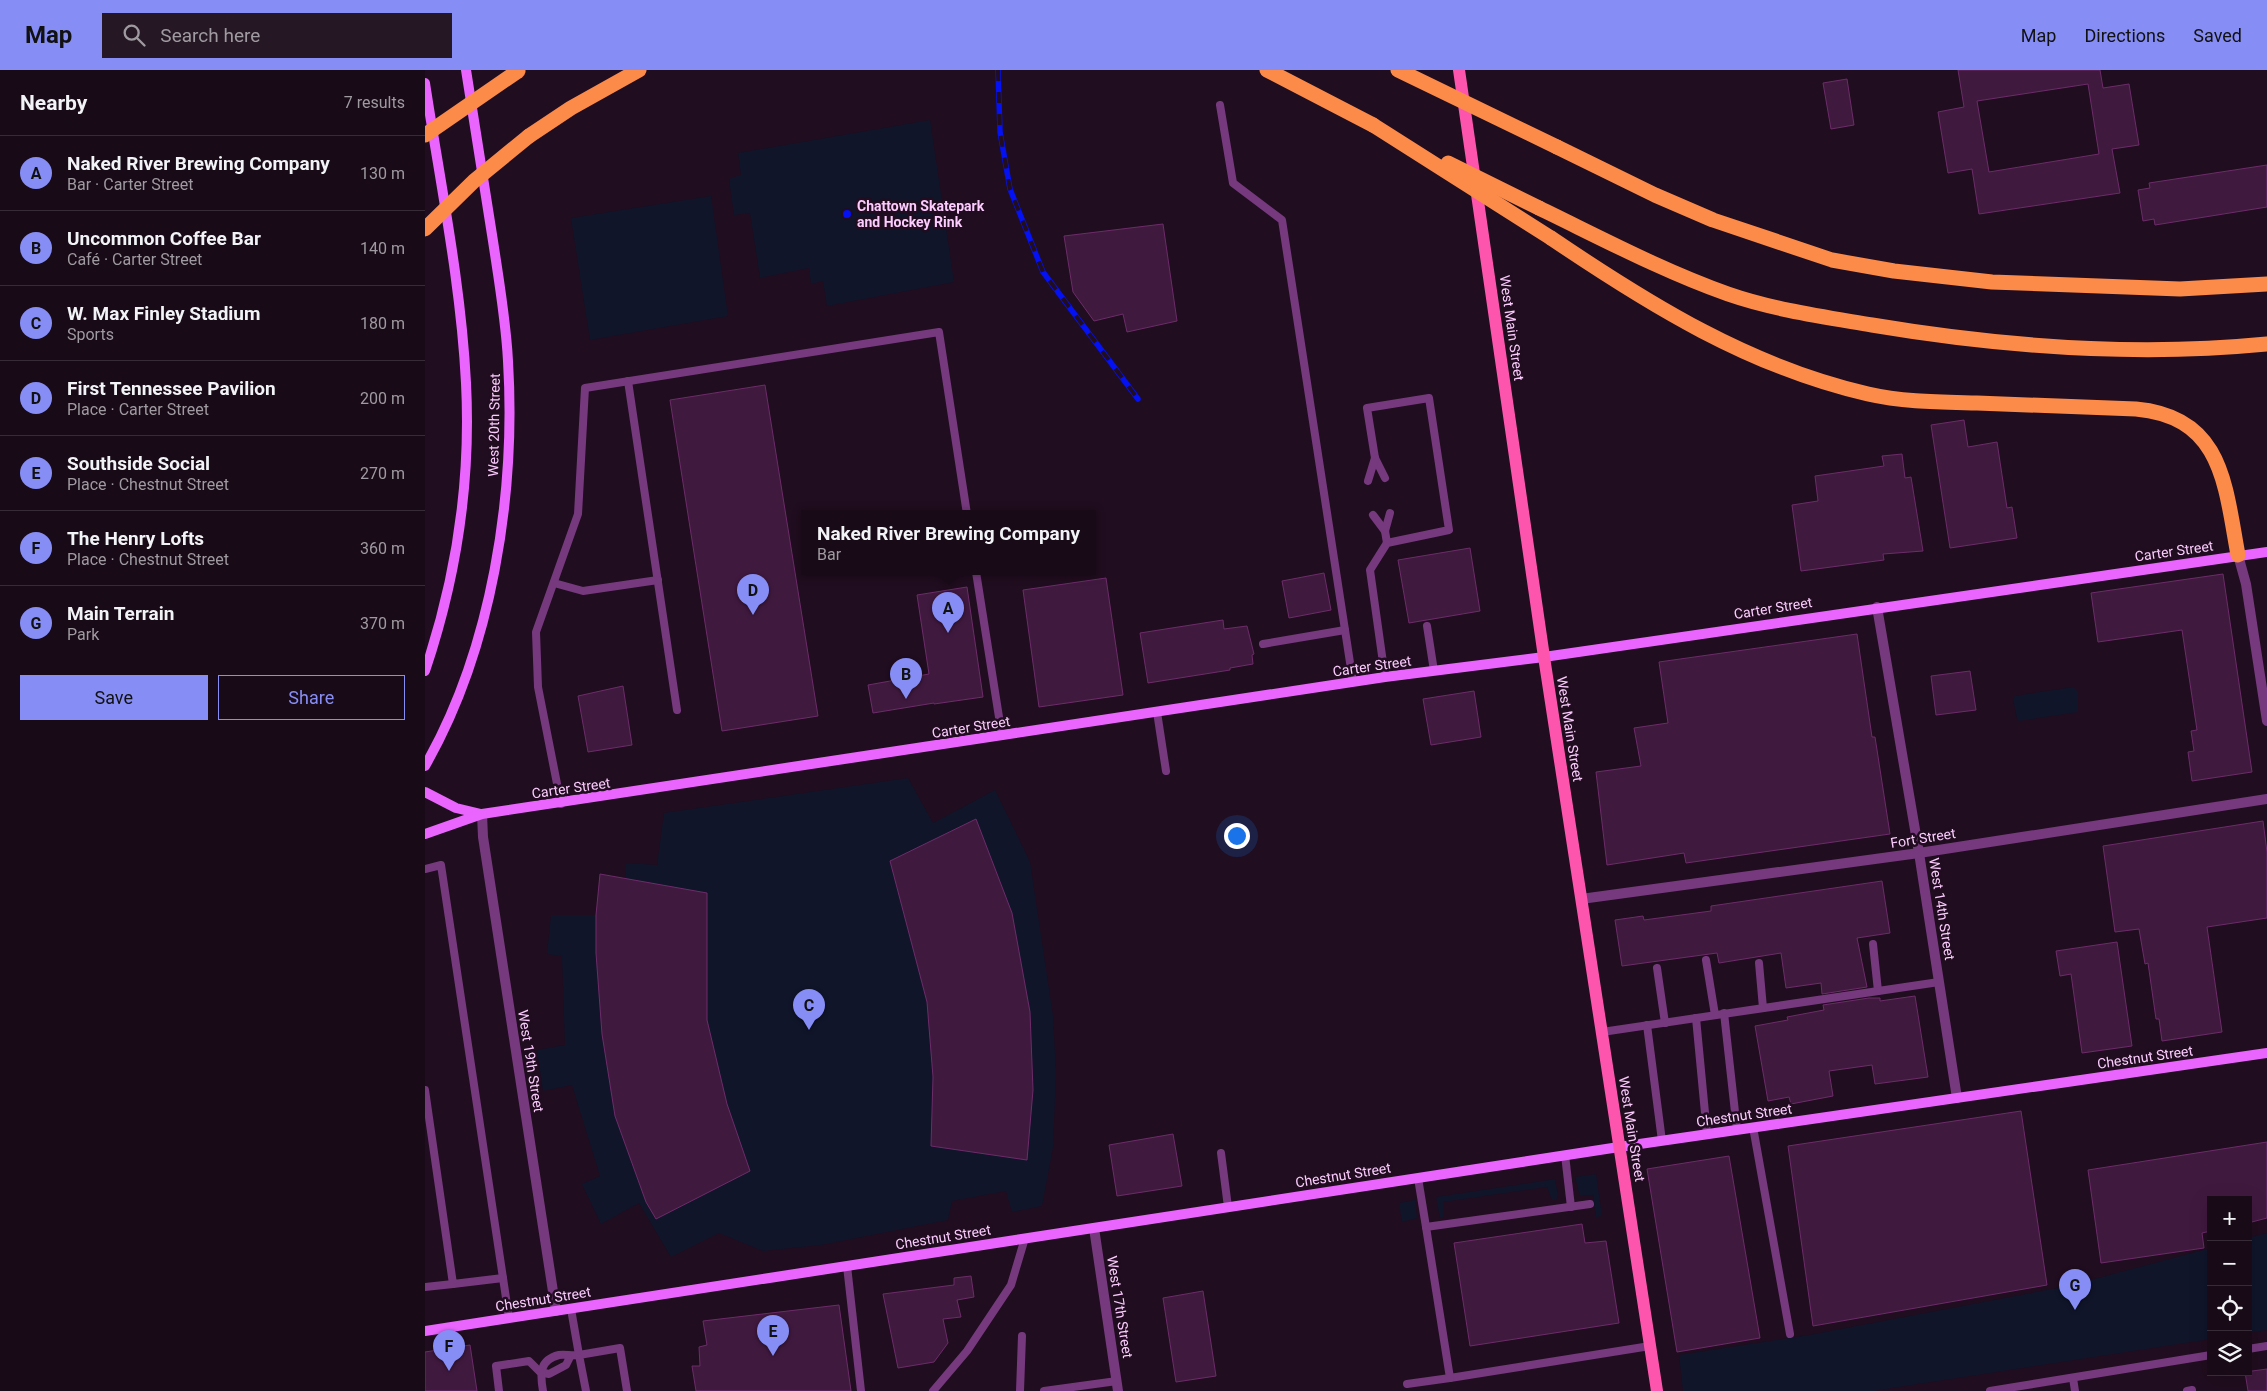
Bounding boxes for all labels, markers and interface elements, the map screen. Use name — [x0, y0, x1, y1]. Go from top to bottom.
search box — [102, 13, 452, 58]
text: Map — [25, 21, 72, 49]
icon: search — [120, 21, 148, 49]
text: Search here — [160, 24, 260, 47]
text: Map — [2021, 25, 2056, 46]
text: Directions — [2084, 25, 2165, 46]
text: Saved — [2193, 25, 2242, 46]
text: Nearby — [20, 91, 87, 115]
text: 7 results — [344, 93, 405, 112]
text: Naked River Brewing Company — [67, 152, 330, 175]
text: A — [31, 164, 41, 183]
text: 130 m — [360, 164, 405, 183]
text: Bar · Carter Street — [67, 175, 193, 194]
place label: Chattown Skatepark and Hockey Rink — [857, 198, 985, 230]
marker: Chattown Skatepark and Hockey Rink — [841, 208, 853, 220]
text: Uncommon Coffee Bar — [67, 227, 261, 250]
text: B — [31, 239, 41, 258]
text: 140 m — [360, 239, 405, 258]
text: Café · Carter Street — [67, 250, 202, 269]
street label: West Main Street — [1497, 274, 1527, 382]
text: W. Max Finley Stadium — [67, 302, 260, 325]
text: C — [31, 314, 41, 333]
text: 180 m — [360, 314, 405, 333]
text: Sports — [67, 325, 114, 344]
street label: West 20th Street — [485, 373, 503, 477]
text: First Tennessee Pavilion — [67, 377, 276, 400]
text: D — [31, 389, 41, 408]
text: 200 m — [360, 389, 405, 408]
text: Place · Carter Street — [67, 400, 209, 419]
text: Southside Social — [67, 452, 210, 475]
text: E — [32, 464, 41, 483]
text: 270 m — [360, 464, 405, 483]
text: Place · Chestnut Street — [67, 475, 229, 494]
popup — [801, 510, 1096, 575]
text: Naked River Brewing Company — [817, 522, 1080, 545]
text: The Henry Lofts — [67, 527, 204, 550]
street label: Carter Street — [2134, 538, 2215, 564]
text: F — [32, 539, 40, 558]
text: 360 m — [360, 539, 405, 558]
text: Bar — [817, 545, 841, 564]
text: Place · Chestnut Street — [67, 550, 229, 569]
pin: D — [737, 574, 769, 615]
pin: A — [932, 592, 964, 633]
street label: Carter Street — [1733, 594, 1814, 622]
text: Main Terrain — [67, 602, 174, 625]
text: G — [31, 614, 41, 633]
text: 370 m — [360, 614, 405, 633]
text: Park — [67, 625, 99, 644]
street label: Carter Street — [1332, 653, 1413, 679]
pin: B — [890, 658, 922, 699]
button: Save — [20, 675, 208, 720]
button: Share — [218, 675, 405, 720]
street label: West Main Street — [1554, 675, 1586, 783]
street label: Carter Street — [931, 713, 1012, 741]
street label: Carter Street — [531, 775, 612, 801]
your location — [1224, 823, 1250, 849]
street label: Fort Street — [1889, 825, 1957, 851]
street label: West 14th Street — [1926, 857, 1958, 962]
pin: C — [793, 989, 825, 1030]
street label: West 19th Street — [515, 1009, 547, 1114]
street label: Chestnut Street — [2096, 1042, 2194, 1072]
street label: West Main Street — [1616, 1075, 1648, 1183]
street label: Chestnut Street — [1695, 1100, 1793, 1130]
street label: Chestnut Street — [1294, 1159, 1392, 1190]
map controls — [2207, 1196, 2252, 1376]
button: + — [2207, 1196, 2252, 1241]
street label: Chestnut Street — [894, 1221, 992, 1252]
button: − — [2207, 1241, 2252, 1286]
street label: West 17th Street — [1104, 1255, 1136, 1360]
pin: G — [2059, 1269, 2091, 1310]
street label: Chestnut Street — [494, 1283, 592, 1314]
button: locate — [2207, 1286, 2252, 1331]
pin: E — [757, 1315, 789, 1356]
pin: F — [433, 1330, 465, 1371]
button: layers — [2207, 1331, 2252, 1376]

